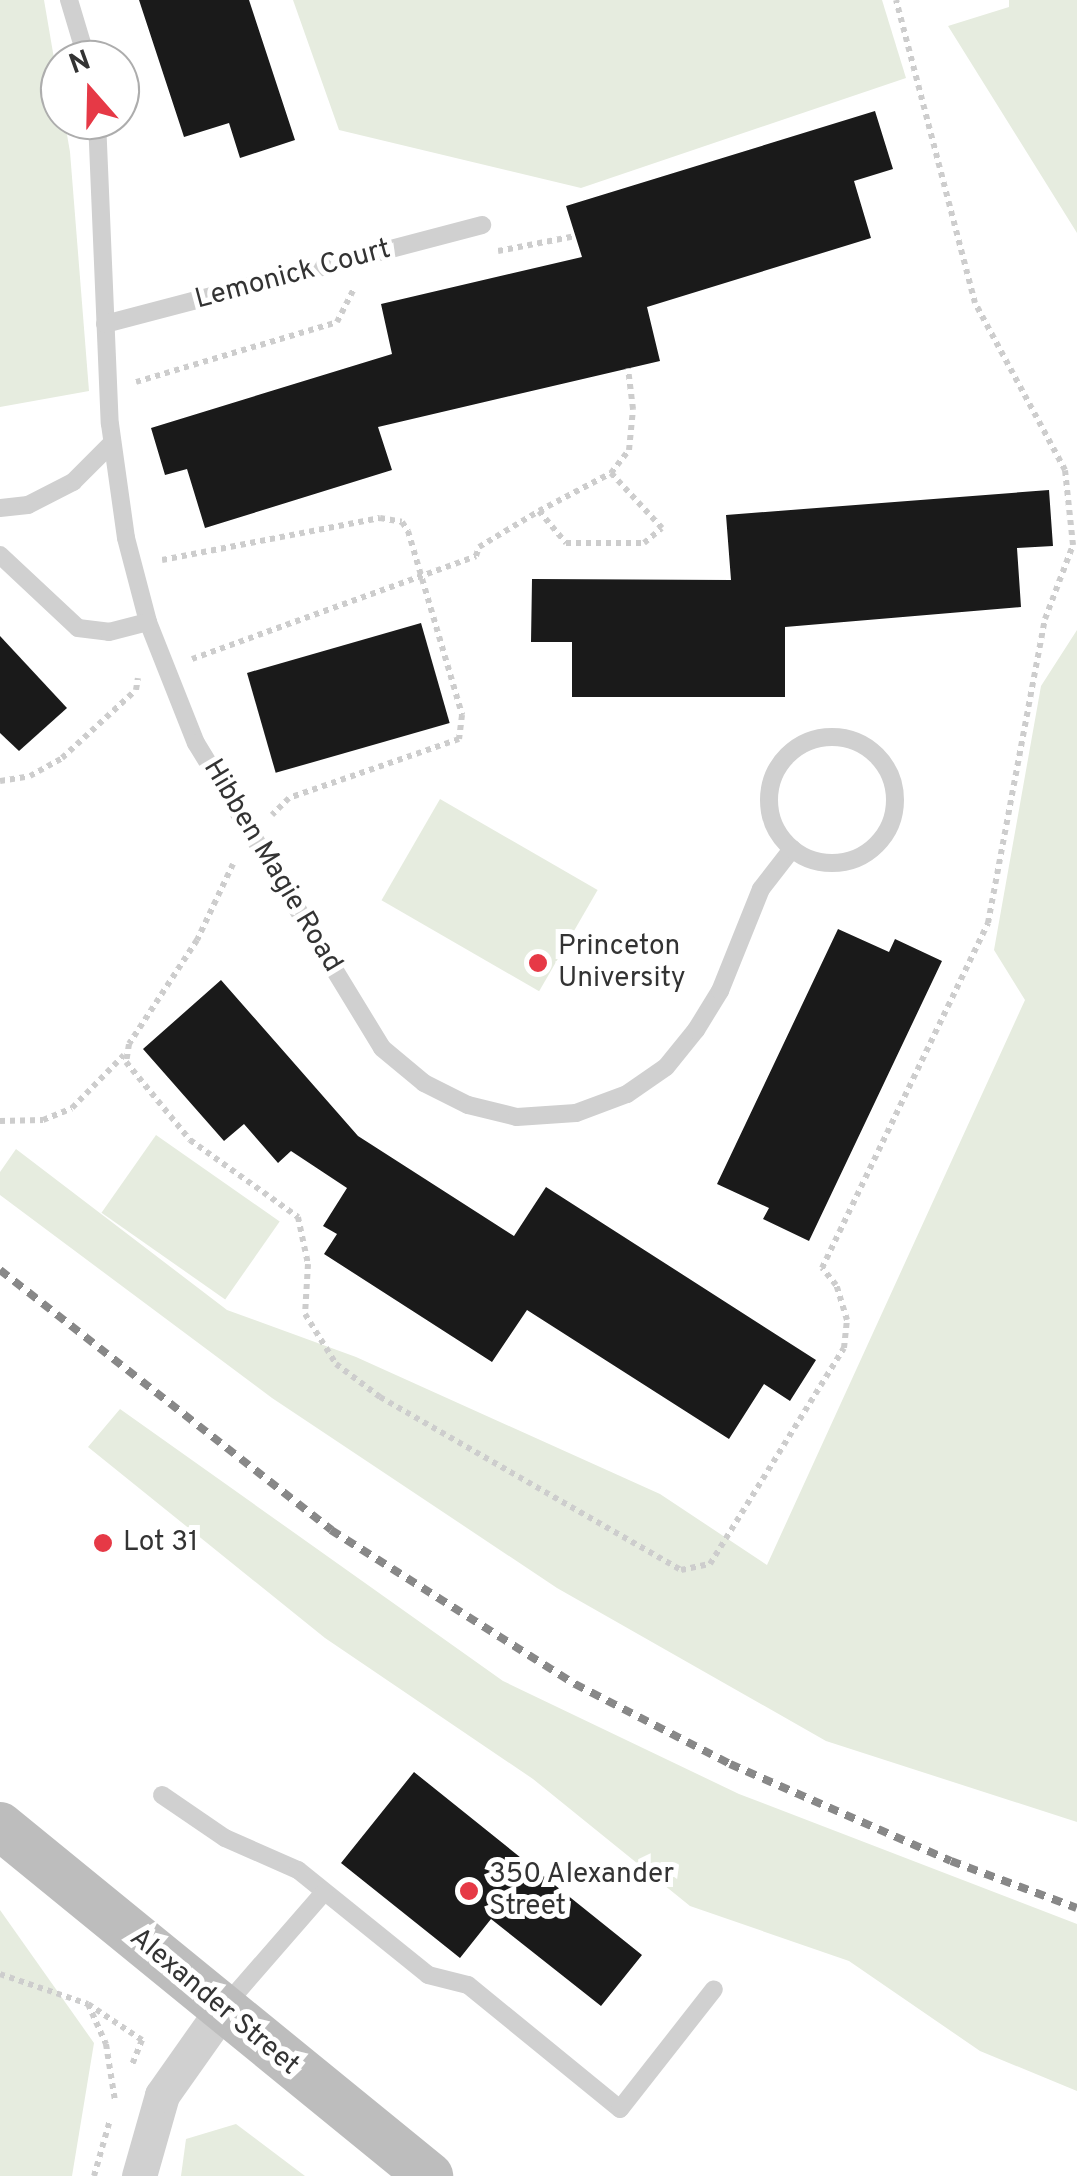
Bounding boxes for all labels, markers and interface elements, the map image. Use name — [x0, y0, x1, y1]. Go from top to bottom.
north arrow — [40, 40, 140, 140]
text: N — [65, 43, 96, 84]
street label: Lemonick Court — [192, 233, 394, 317]
street label: Hibben Magie Road — [195, 753, 349, 979]
place label: Princeton University — [558, 930, 685, 996]
marker: Princeton University — [527, 952, 549, 974]
place label: Lot 31 — [123, 1526, 198, 1560]
marker: Lot 31 — [92, 1532, 114, 1554]
place label: 350 Alexander Street — [489, 1858, 675, 1924]
marker: 350 Alexander Street — [458, 1880, 480, 1902]
street label: Alexander Street — [122, 1921, 306, 2083]

